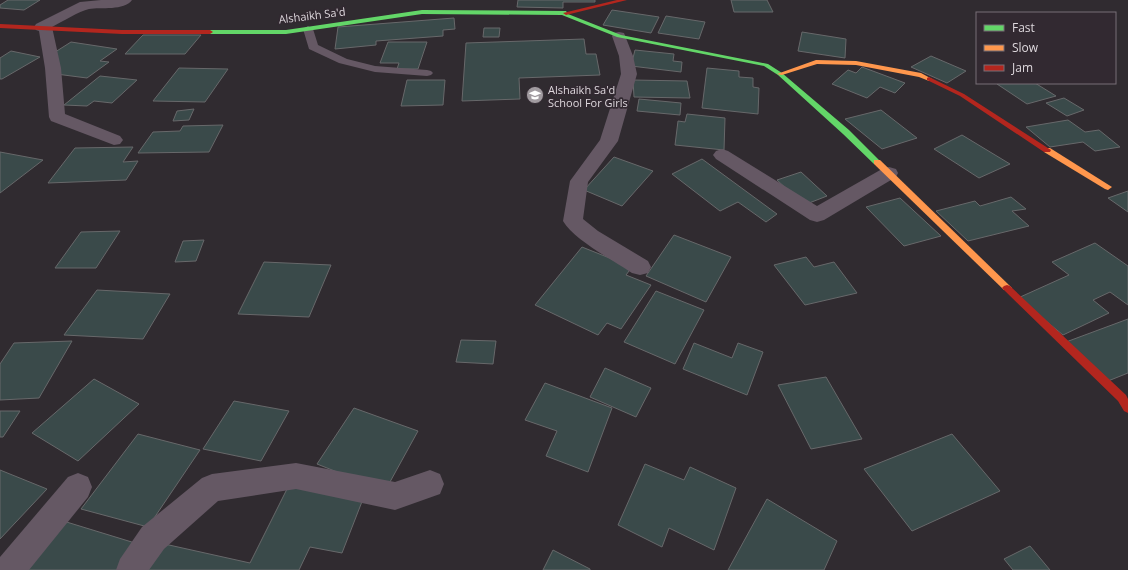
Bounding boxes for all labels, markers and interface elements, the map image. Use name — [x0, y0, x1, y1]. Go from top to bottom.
street label: Alshaikh Sa'd — [278, 3, 346, 27]
legend — [976, 12, 1116, 84]
text: Fast — [1012, 19, 1035, 36]
text: Slow — [1012, 39, 1039, 56]
text: Jam — [1011, 59, 1033, 76]
place label: Alshaikh Sa'd School For Girls — [548, 82, 628, 110]
school or university icon: Alshaikh Sa'd School For Girls — [525, 85, 545, 105]

